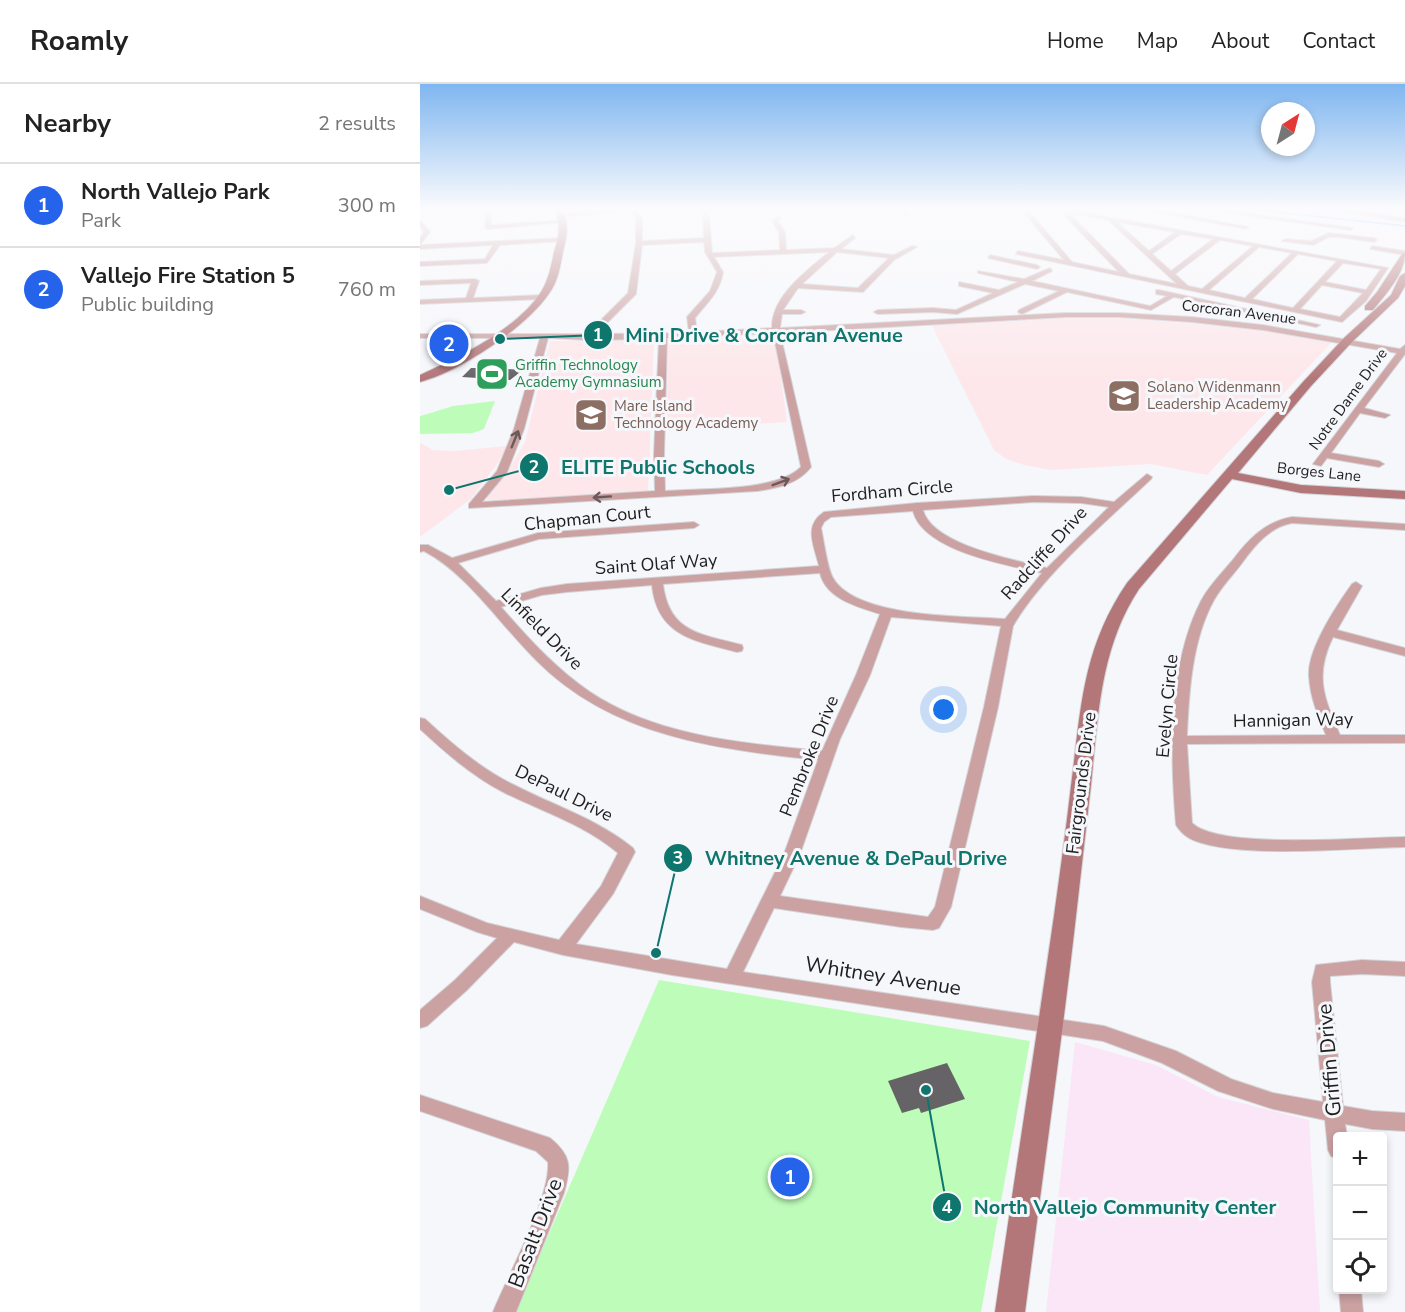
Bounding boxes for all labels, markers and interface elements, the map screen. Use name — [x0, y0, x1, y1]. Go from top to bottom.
text: Roamly — [30, 22, 128, 60]
text: Home — [1047, 27, 1104, 55]
text: Map — [1137, 27, 1178, 55]
text: About — [1211, 27, 1269, 55]
text: Contact — [1302, 27, 1375, 55]
north arrow — [1261, 102, 1315, 156]
text: Nearby — [24, 106, 111, 141]
text: 2 results — [318, 110, 396, 137]
text: North Vallejo Park — [81, 177, 269, 207]
text: 1 — [38, 192, 50, 219]
text: 300 m — [338, 192, 396, 219]
text: Park — [81, 207, 121, 234]
text: Vallejo Fire Station 5 — [81, 261, 295, 291]
text: 2 — [38, 276, 50, 303]
text: 760 m — [338, 276, 396, 303]
text: Public building — [81, 291, 214, 318]
street label: Corcoran Avenue — [1181, 295, 1297, 329]
callout: Mini Drive & Corcoran Avenue — [583, 316, 914, 354]
pin: 2 — [429, 322, 468, 366]
text: Mini Drive & Corcoran Avenue — [625, 322, 903, 349]
text: 1 — [593, 323, 603, 347]
street label: Notre Dame Drive — [1304, 344, 1392, 454]
place label: Griffin Technology Academy Gymnasium — [515, 355, 662, 392]
sports icon: Griffin Technology Academy Gymnasium — [474, 356, 510, 392]
place label: Solano Widenmann Leadership Academy — [1147, 377, 1288, 414]
school or university icon: Solano Widenmann Leadership Academy — [1106, 378, 1142, 414]
place label: Mare Island Technology Academy — [614, 396, 758, 433]
school or university icon: Mare Island Technology Academy — [573, 397, 609, 433]
one-way arrow — [510, 431, 521, 449]
callout: ELITE Public Schools — [519, 448, 767, 486]
text: ELITE Public Schools — [561, 454, 755, 481]
text: 2 — [529, 455, 539, 479]
street label: Borges Lane — [1276, 458, 1362, 486]
street label: Fordham Circle — [830, 474, 954, 508]
one-way arrow — [771, 476, 790, 487]
one-way arrow — [593, 492, 613, 503]
street label: Chapman Court — [523, 499, 652, 537]
street label: Radcliffe Drive — [996, 501, 1092, 605]
street label: Saint Olaf Way — [594, 548, 719, 580]
street label: Linfield Drive — [496, 583, 588, 675]
street label: Evelyn Circle — [1151, 653, 1183, 759]
street label: Pembroke Drive — [774, 692, 844, 820]
your location — [929, 695, 958, 724]
street label: Hannigan Way — [1233, 707, 1354, 733]
street label: Fairgrounds Drive — [1060, 710, 1102, 856]
street label: DePaul Drive — [511, 759, 617, 827]
callout: Whitney Avenue & DePaul Drive — [663, 839, 1019, 877]
text: Whitney Avenue & DePaul Drive — [705, 845, 1007, 872]
text: 3 — [673, 846, 683, 870]
street label: Whitney Avenue — [803, 950, 963, 1002]
street label: Griffin Drive — [1310, 1002, 1348, 1118]
map controls — [1333, 1132, 1387, 1294]
button: + — [1333, 1132, 1387, 1186]
pin: 1 — [770, 1154, 809, 1200]
street label: Basalt Drive — [501, 1174, 569, 1292]
button: − — [1333, 1186, 1387, 1240]
callout: North Vallejo Community Center — [932, 1188, 1288, 1226]
text: North Vallejo Community Center — [974, 1194, 1276, 1221]
text: 4 — [942, 1195, 953, 1219]
button: locate — [1333, 1240, 1387, 1294]

